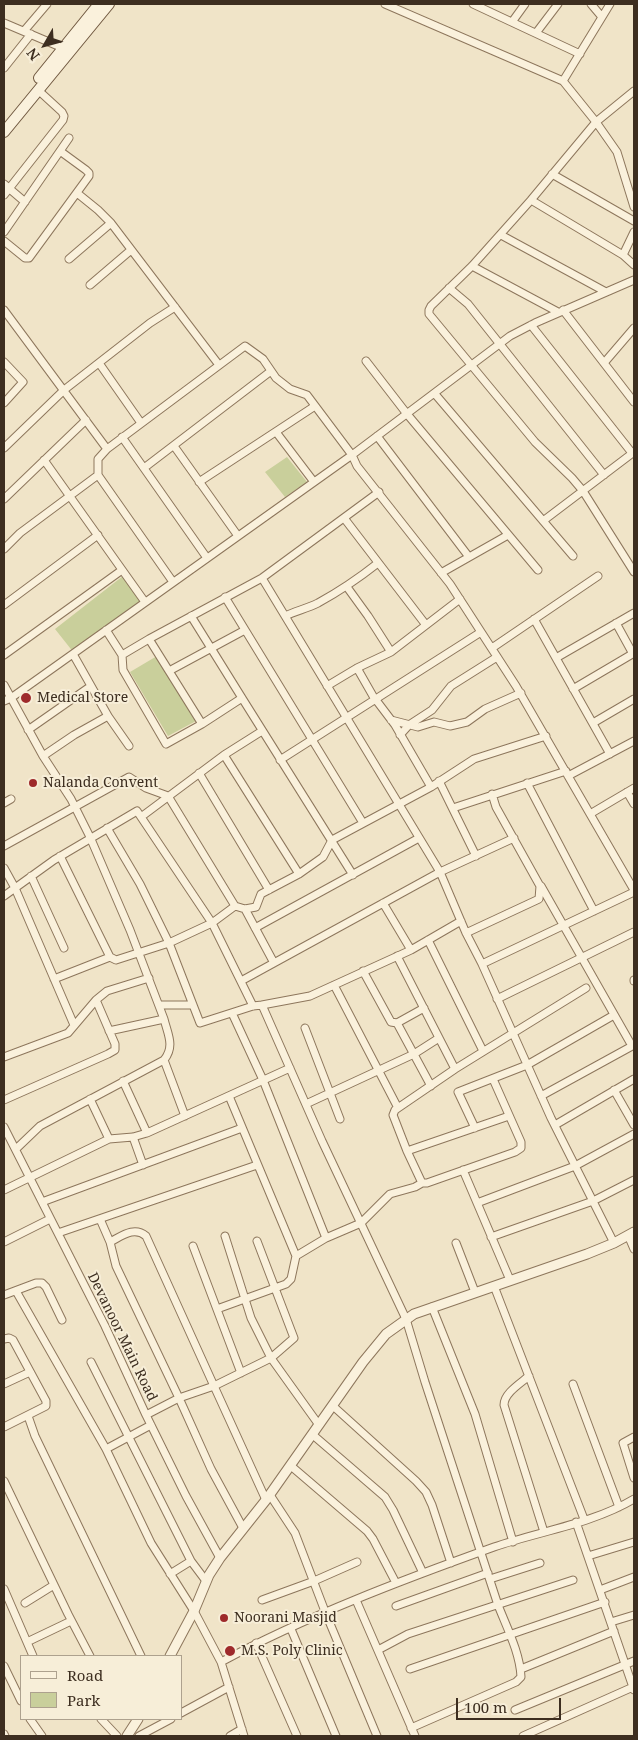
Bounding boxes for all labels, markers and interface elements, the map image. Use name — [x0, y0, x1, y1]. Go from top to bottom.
north arrow — [20, 20, 70, 70]
text: N — [22, 44, 44, 65]
place label: Medical Store — [37, 690, 128, 706]
marker: Medical Store — [19, 691, 33, 705]
place label: Nalanda Convent — [43, 775, 158, 791]
marker: Nalanda Convent — [27, 777, 39, 789]
street label: Devanoor Main Road — [84, 1270, 160, 1404]
place label: Noorani Masjid — [234, 1610, 337, 1626]
marker: Noorani Masjid — [218, 1612, 230, 1624]
place label: M.S. Poly Clinic — [241, 1643, 343, 1659]
marker: M.S. Poly Clinic — [223, 1644, 237, 1658]
legend — [20, 1655, 182, 1720]
text: Road — [67, 1665, 103, 1685]
scale bar — [458, 1688, 563, 1720]
text: Park — [67, 1690, 100, 1710]
text: 100 m — [464, 1697, 507, 1717]

